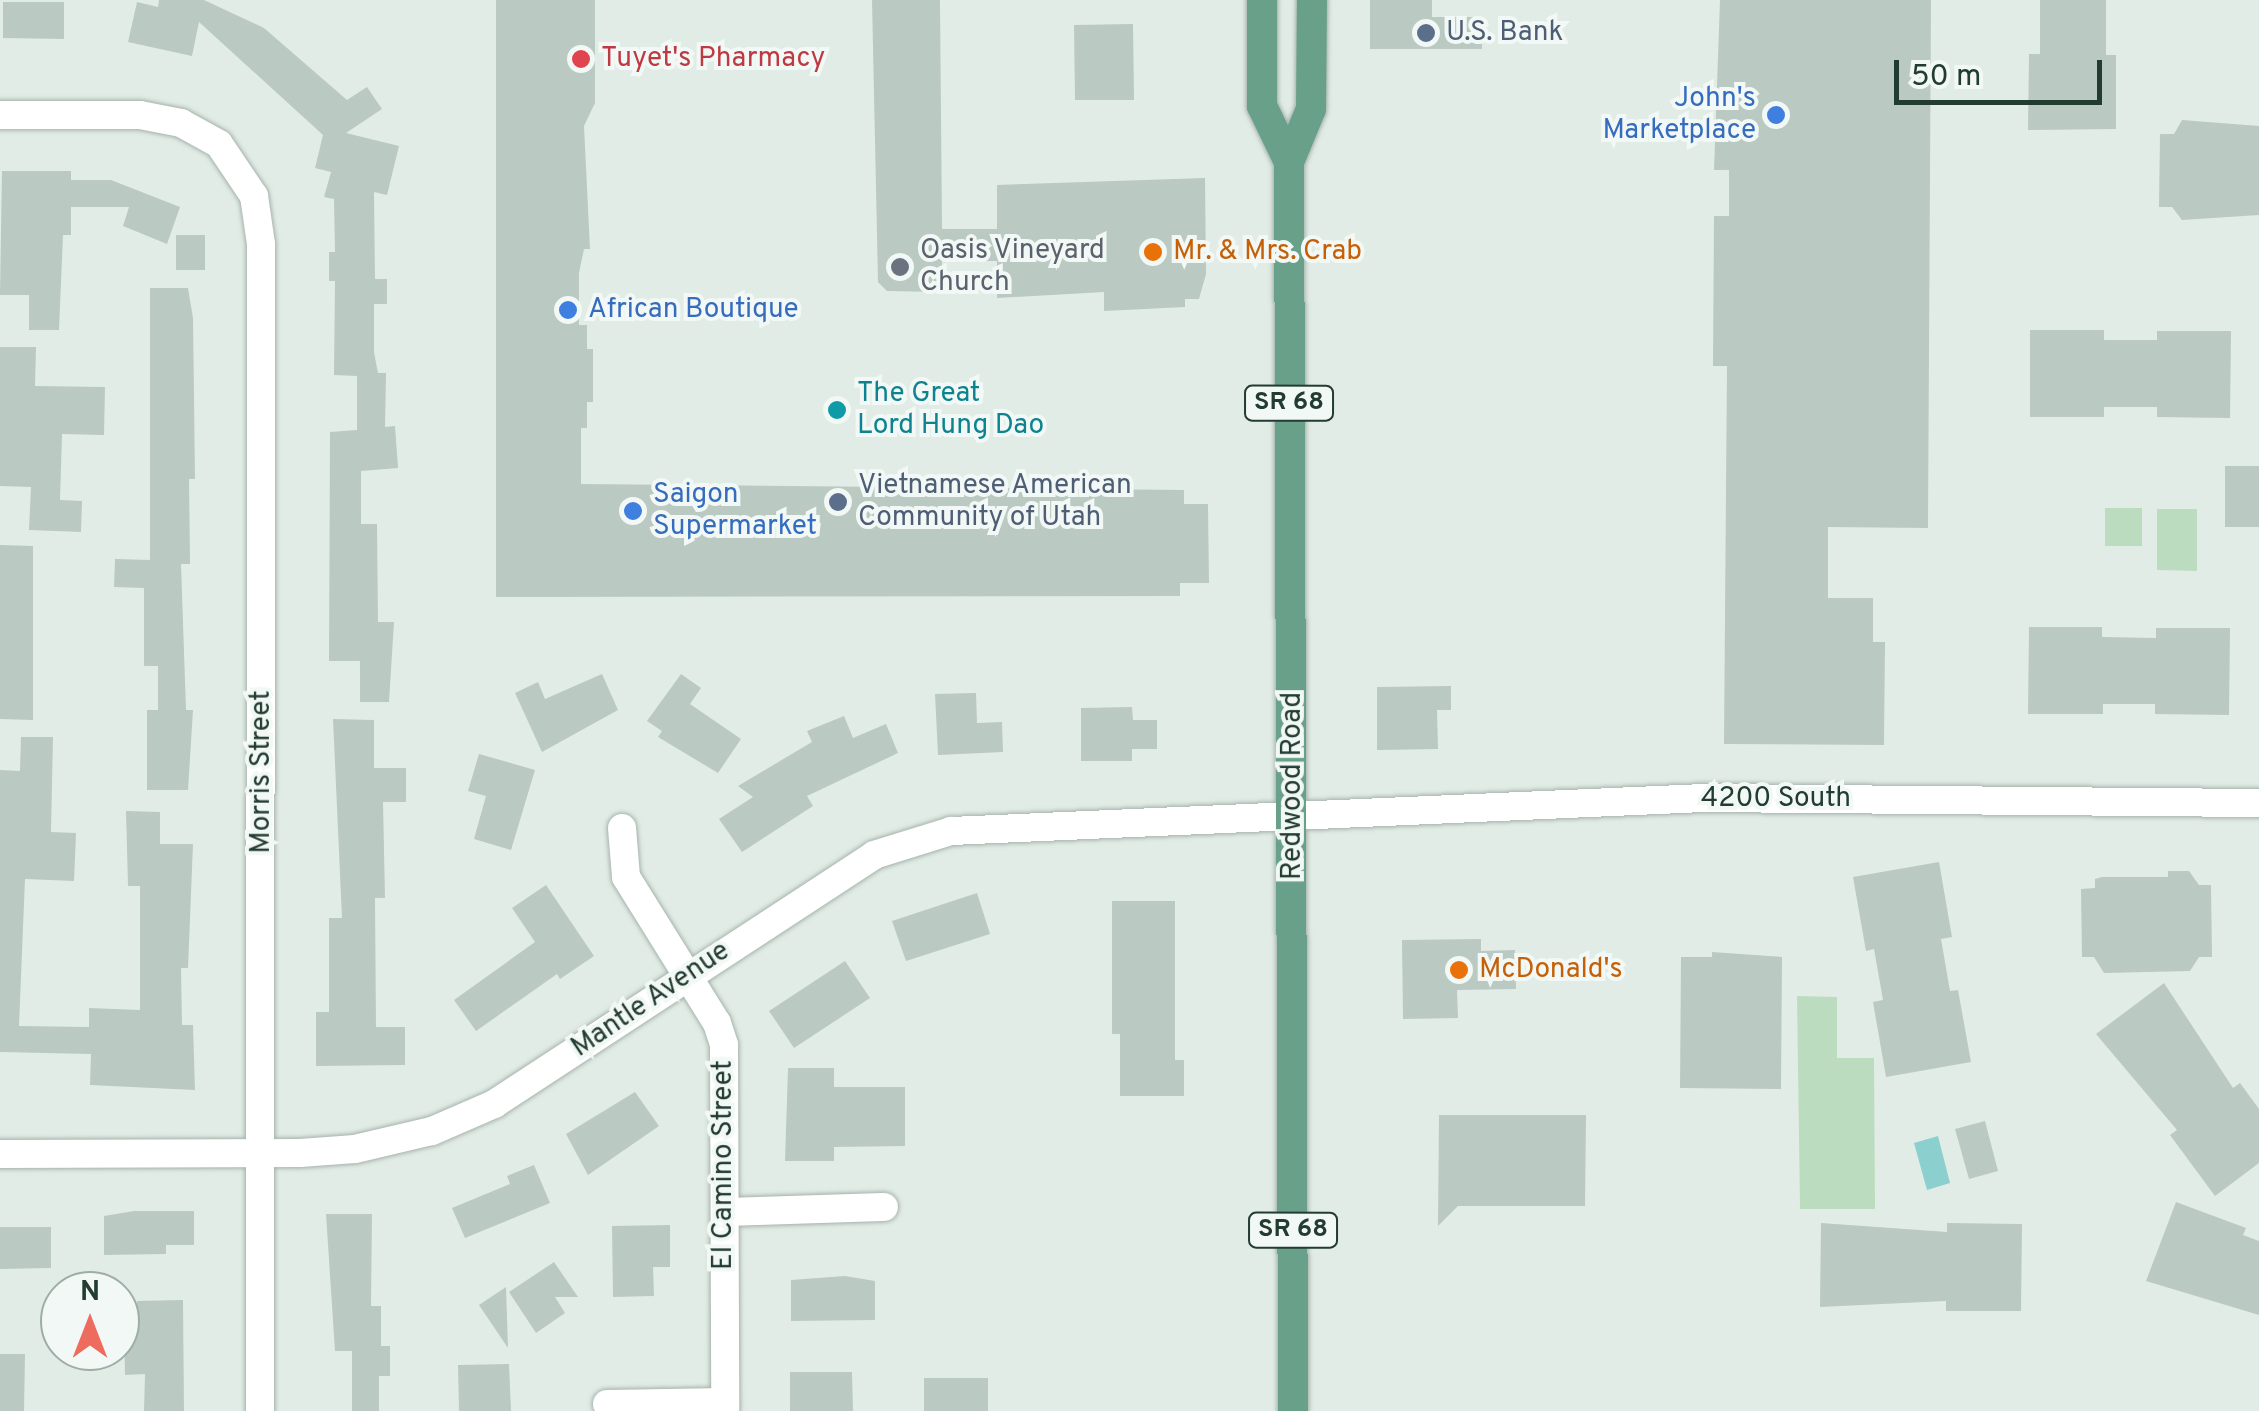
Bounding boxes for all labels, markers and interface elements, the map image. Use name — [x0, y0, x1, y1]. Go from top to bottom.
place label: U.S. Bank — [1446, 16, 1563, 50]
marker: U.S. Bank — [1415, 22, 1437, 44]
scale bar — [1899, 40, 2106, 102]
place label: Tuyet's Pharmacy — [601, 42, 825, 76]
marker: Tuyet's Pharmacy — [570, 48, 592, 70]
text: 50 m — [1911, 59, 1981, 96]
place label: John's Marketplace — [1603, 82, 1756, 148]
marker: John's Marketplace — [1765, 104, 1787, 126]
place label: Oasis Vineyard Church — [920, 234, 1106, 300]
place label: Mr. & Mrs. Crab — [1173, 235, 1362, 269]
marker: Mr. & Mrs. Crab — [1142, 241, 1164, 263]
marker: Oasis Vineyard Church — [889, 256, 911, 278]
place label: African Boutique — [588, 293, 799, 327]
marker: African Boutique — [557, 299, 579, 321]
place label: The Great Lord Hung Dao — [857, 377, 1044, 443]
road number: SR 68 — [1244, 383, 1334, 423]
marker: The Great Lord Hung Dao — [826, 399, 848, 421]
place label: Vietnamese American Community of Utah — [858, 469, 1133, 535]
place label: Saigon Supermarket — [653, 478, 817, 544]
marker: Vietnamese American Community of Utah — [827, 491, 849, 513]
marker: Saigon Supermarket — [622, 500, 644, 522]
street label: Morris Street — [245, 690, 279, 854]
street label: Redwood Road — [1276, 692, 1310, 880]
street label: 4200 South — [1701, 782, 1851, 816]
street label: Mantle Avenue — [565, 934, 737, 1066]
place label: McDonald's — [1479, 953, 1623, 987]
marker: McDonald's — [1448, 959, 1470, 981]
street label: El Camino Street — [707, 1060, 741, 1270]
road number: SR 68 — [1248, 1210, 1338, 1250]
north arrow — [40, 1271, 140, 1371]
text: N — [80, 1275, 100, 1311]

